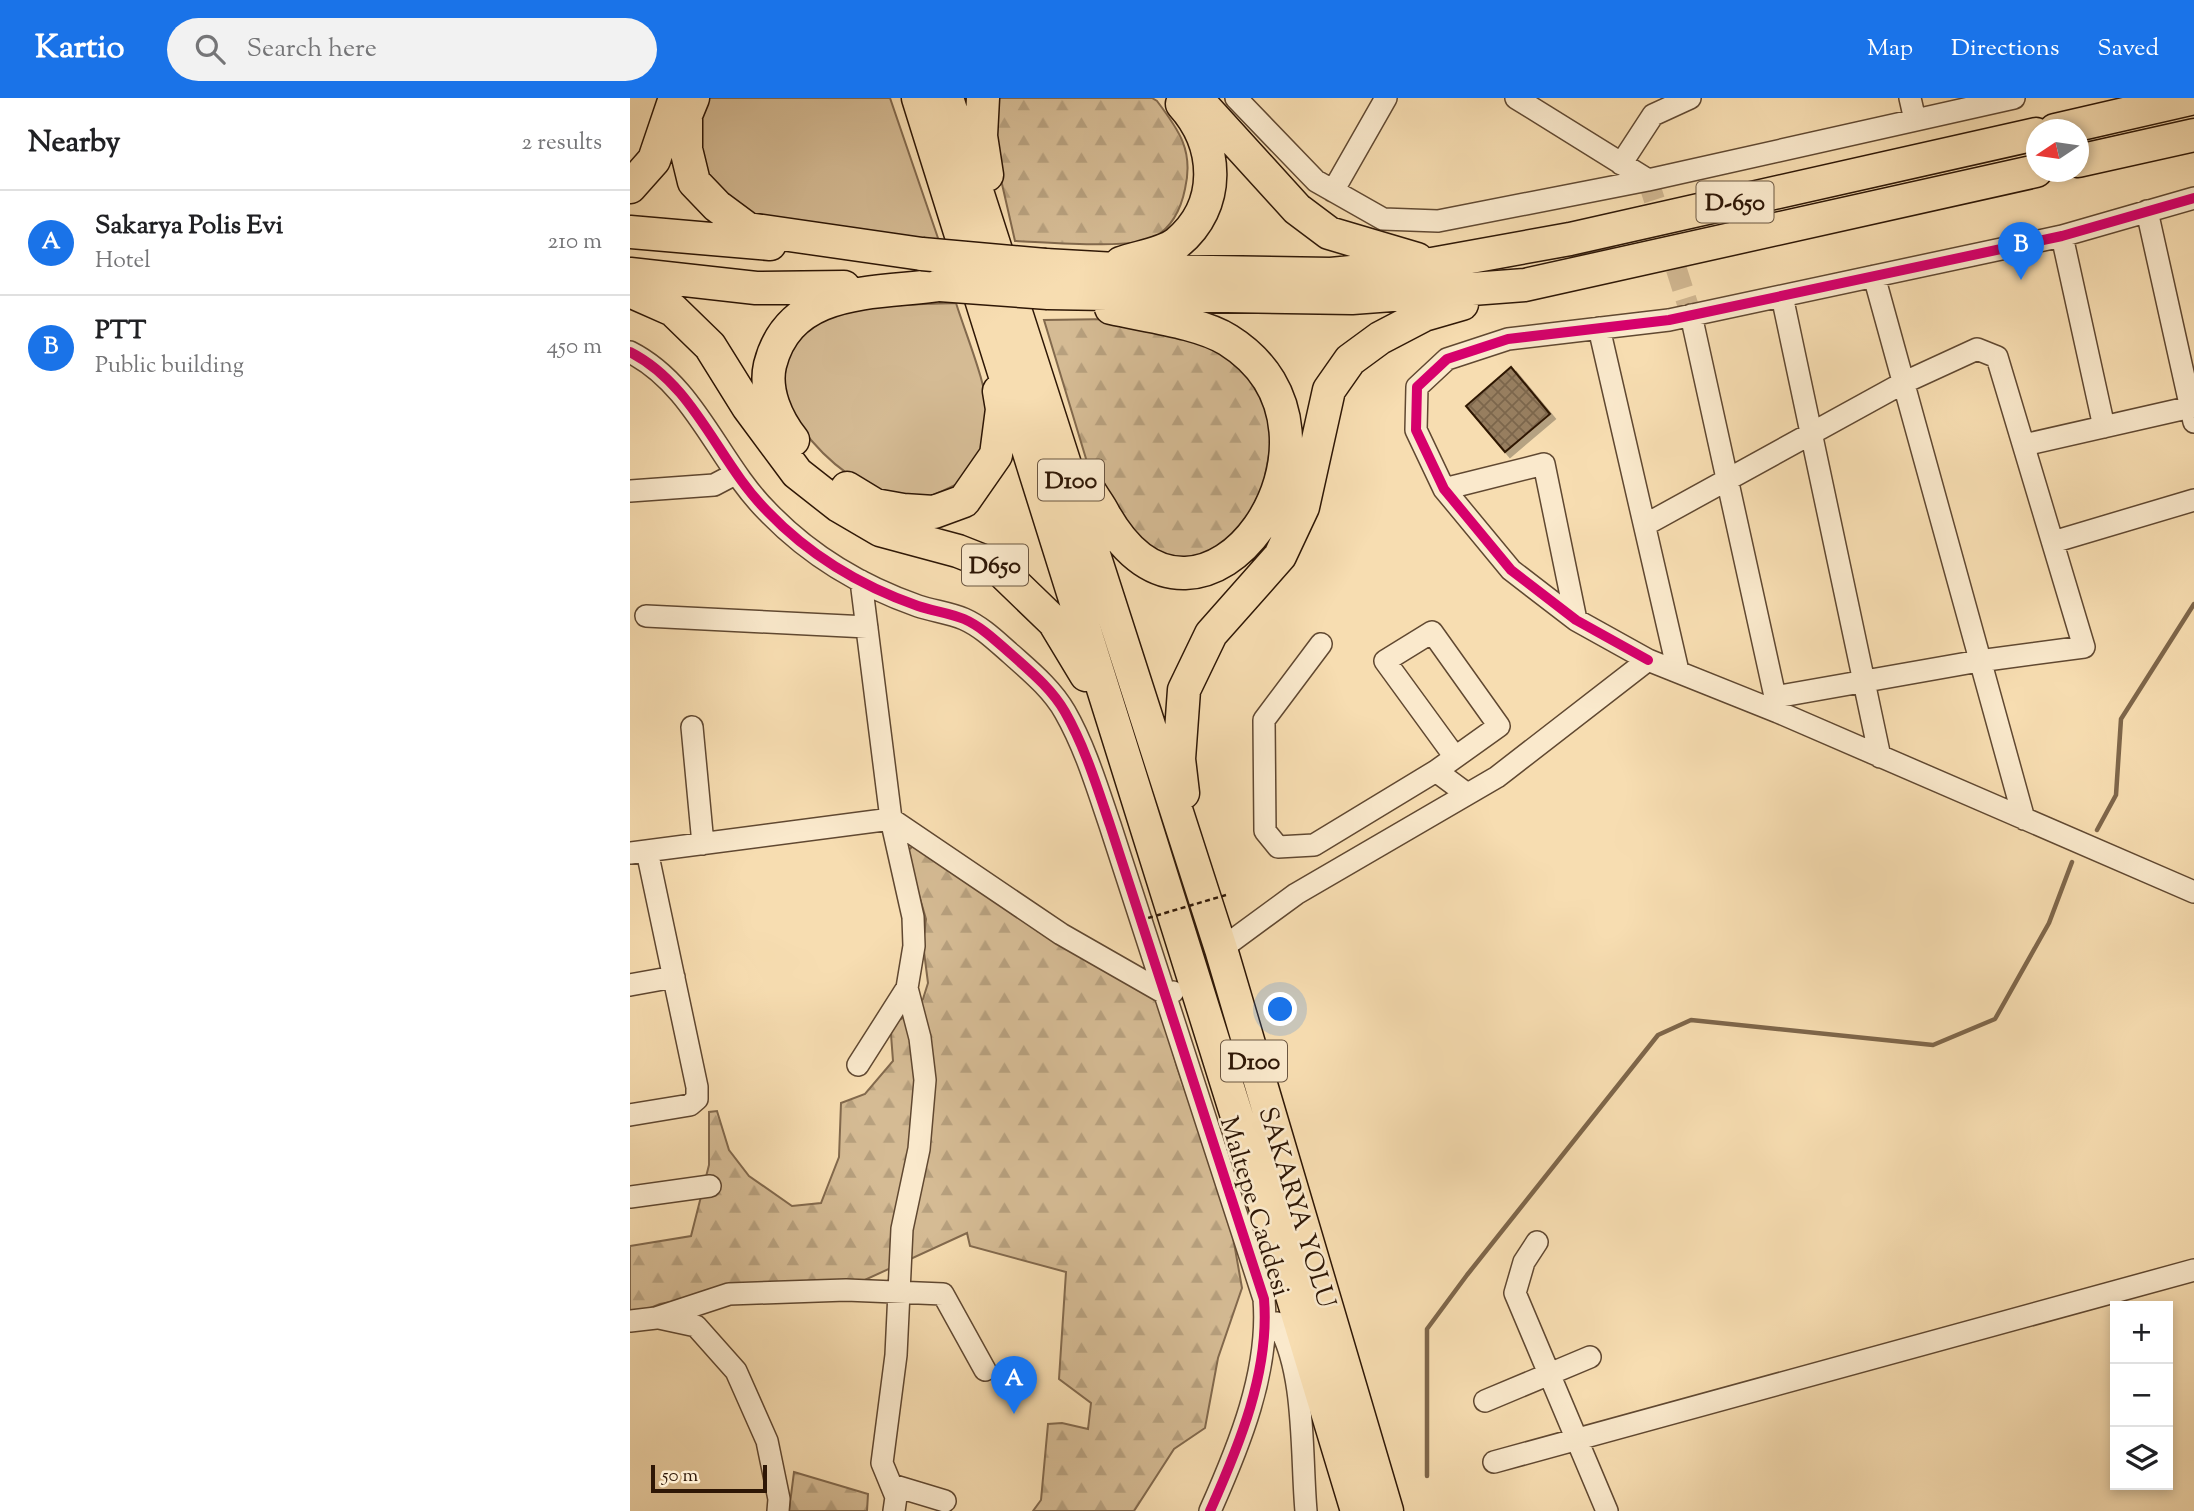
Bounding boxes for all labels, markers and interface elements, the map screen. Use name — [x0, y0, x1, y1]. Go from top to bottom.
search box — [167, 18, 657, 81]
text: Kartio — [35, 25, 125, 73]
icon: search — [191, 30, 229, 68]
text: Search here — [247, 31, 377, 68]
text: Map — [1867, 32, 1913, 66]
text: Directions — [1951, 32, 2059, 66]
text: Saved — [2097, 32, 2159, 66]
north arrow — [2026, 119, 2089, 182]
text: Nearby — [28, 122, 120, 165]
text: 2 results — [522, 127, 602, 160]
road number: D-650 — [1696, 182, 1774, 222]
text: Sakarya Polis Evi — [95, 208, 283, 245]
pin: B — [1998, 222, 2044, 280]
text: A — [42, 226, 60, 259]
text: 210 m — [548, 226, 602, 259]
text: Hotel — [95, 245, 151, 278]
text: PTT — [95, 313, 146, 350]
text: B — [44, 331, 58, 364]
text: 450 m — [546, 331, 602, 364]
text: Public building — [95, 350, 244, 383]
road number: D100 — [1038, 460, 1104, 500]
road number: D650 — [962, 544, 1028, 586]
your location — [1263, 992, 1297, 1026]
road number: D100 — [1221, 1041, 1287, 1082]
street label: SAKARYA YOLU — [1247, 1103, 1344, 1313]
street label: Maltepe Caddesi — [1209, 1112, 1299, 1301]
map controls — [2110, 1301, 2173, 1490]
button: + — [2110, 1301, 2173, 1364]
pin: A — [991, 1356, 1037, 1414]
button: − — [2110, 1364, 2173, 1427]
button: layers — [2110, 1427, 2173, 1490]
scale bar — [651, 1462, 766, 1494]
text: 50 m — [662, 1463, 698, 1490]

